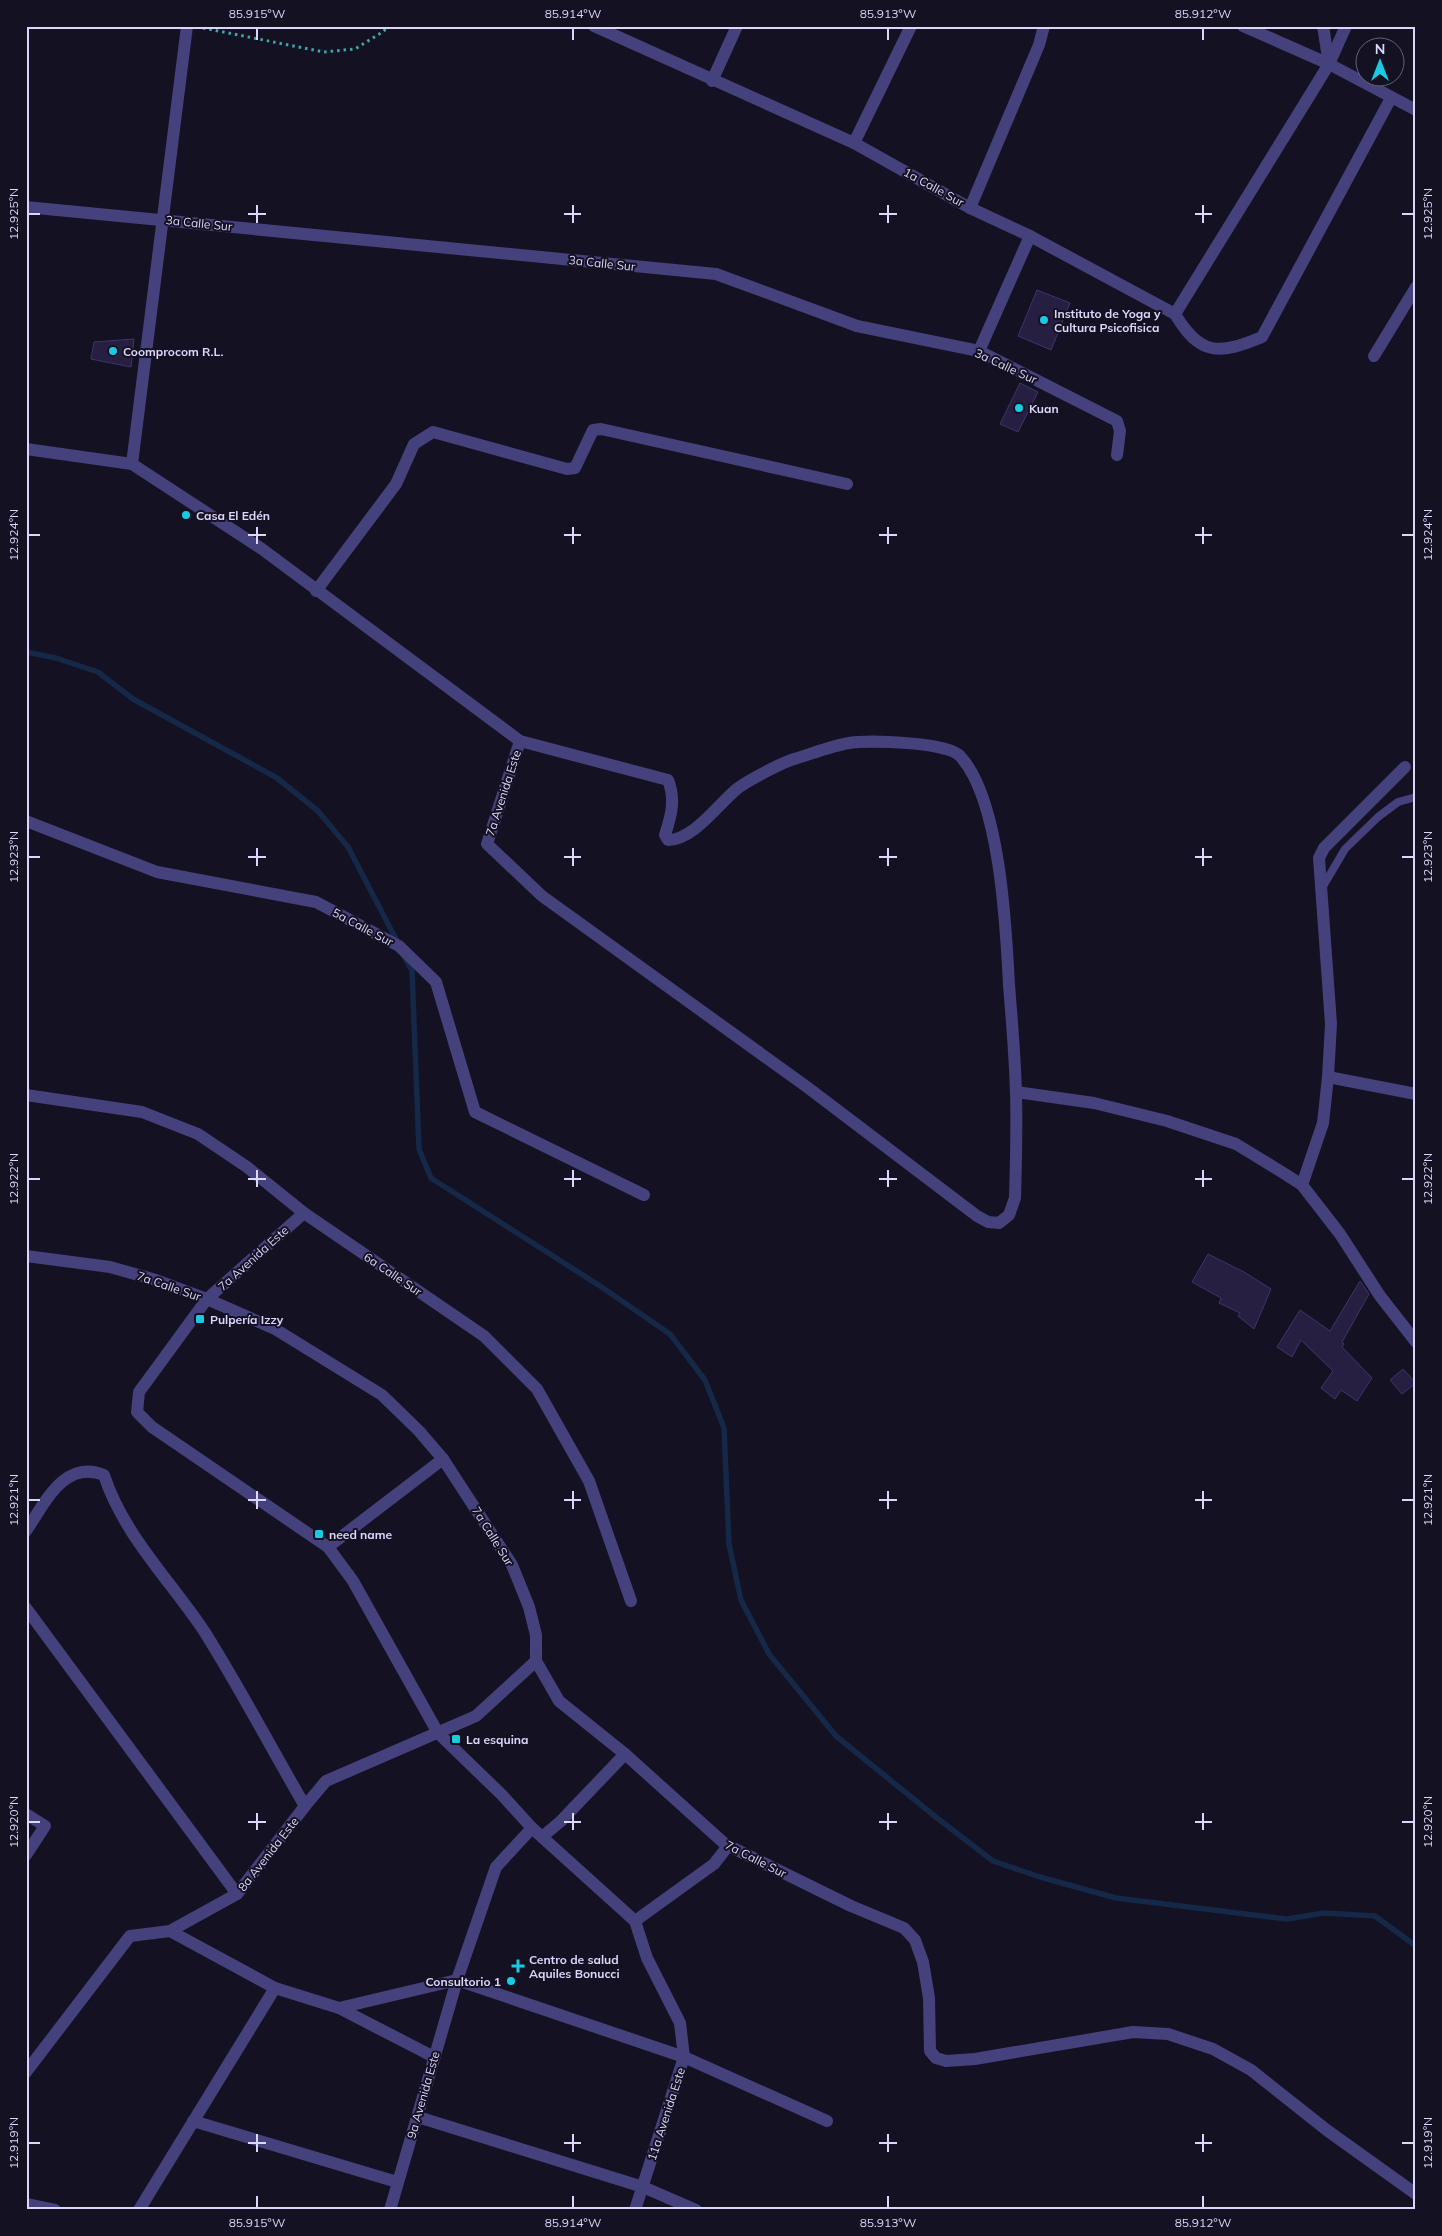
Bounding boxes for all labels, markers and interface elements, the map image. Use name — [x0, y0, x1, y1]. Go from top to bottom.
text: 85.915°W — [229, 6, 285, 21]
text: 85.914°W — [545, 6, 601, 21]
text: 85.913°W — [860, 6, 916, 21]
text: 85.912°W — [1175, 6, 1231, 21]
north arrow — [1354, 38, 1404, 88]
text: N — [1375, 40, 1385, 58]
street label: 1a Calle Sur — [901, 164, 967, 210]
text: 12.925°N — [6, 188, 21, 240]
text: 12.925°N — [1420, 188, 1435, 240]
street label: 3a Calle Sur — [165, 212, 234, 234]
street label: 3a Calle Sur — [568, 252, 637, 274]
place label: Instituto de Yoga y Cultura Psicofisica — [1054, 306, 1161, 335]
marker: Instituto de Yoga y Cultura Psicofisica — [1038, 314, 1050, 326]
place label: Coomprocom R.L. — [123, 344, 223, 359]
marker: Coomprocom R.L. — [107, 345, 119, 357]
street label: 3a Calle Sur — [973, 345, 1040, 387]
place label: Kuan — [1029, 401, 1059, 416]
marker: Kuan — [1013, 402, 1025, 414]
place label: Casa El Edén — [196, 508, 270, 523]
text: 12.924°N — [6, 509, 21, 561]
marker: Casa El Edén — [180, 509, 192, 521]
text: 12.924°N — [1420, 509, 1435, 561]
street label: 7a Avenida Este — [482, 748, 524, 838]
text: 12.923°N — [6, 831, 21, 883]
text: 12.923°N — [1420, 831, 1435, 883]
street label: 5a Calle Sur — [330, 905, 397, 950]
text: 12.922°N — [6, 1153, 21, 1205]
text: 12.922°N — [1420, 1153, 1435, 1205]
street label: 7a Avenida Este — [215, 1222, 291, 1294]
street label: 6a Calle Sur — [361, 1249, 425, 1299]
street label: 7a Calle Sur — [135, 1268, 204, 1304]
place label: Pulpería Izzy — [210, 1312, 284, 1327]
marker: Pulpería Izzy — [194, 1313, 206, 1325]
text: 12.921°N — [6, 1474, 21, 1526]
text: 12.921°N — [1420, 1474, 1435, 1526]
street label: 7a Calle Sur — [469, 1504, 517, 1569]
place label: need name — [329, 1527, 393, 1542]
marker: need name — [313, 1528, 325, 1540]
place label: La esquina — [466, 1732, 528, 1747]
marker: La esquina — [450, 1733, 462, 1745]
text: 12.920°N — [6, 1796, 21, 1848]
text: 12.920°N — [1420, 1796, 1435, 1848]
street label: 8a Avenida Este — [234, 1814, 302, 1894]
street label: 7a Calle Sur — [723, 1837, 790, 1881]
place label: Centro de salud Aquiles Bonucci — [529, 1952, 620, 1981]
marker: Centro de salud Aquiles Bonucci — [511, 1959, 525, 1973]
place label: Consultorio 1 — [426, 1974, 501, 1989]
marker: Consultorio 1 — [505, 1975, 517, 1987]
street label: 9a Avenida Este — [403, 2050, 443, 2140]
street label: 11a Avenida Este — [644, 2066, 688, 2162]
text: 12.919°N — [6, 2117, 21, 2169]
text: 12.919°N — [1420, 2117, 1435, 2169]
text: 85.915°W — [229, 2215, 285, 2230]
text: 85.914°W — [545, 2215, 601, 2230]
text: 85.913°W — [860, 2215, 916, 2230]
text: 85.912°W — [1175, 2215, 1231, 2230]

